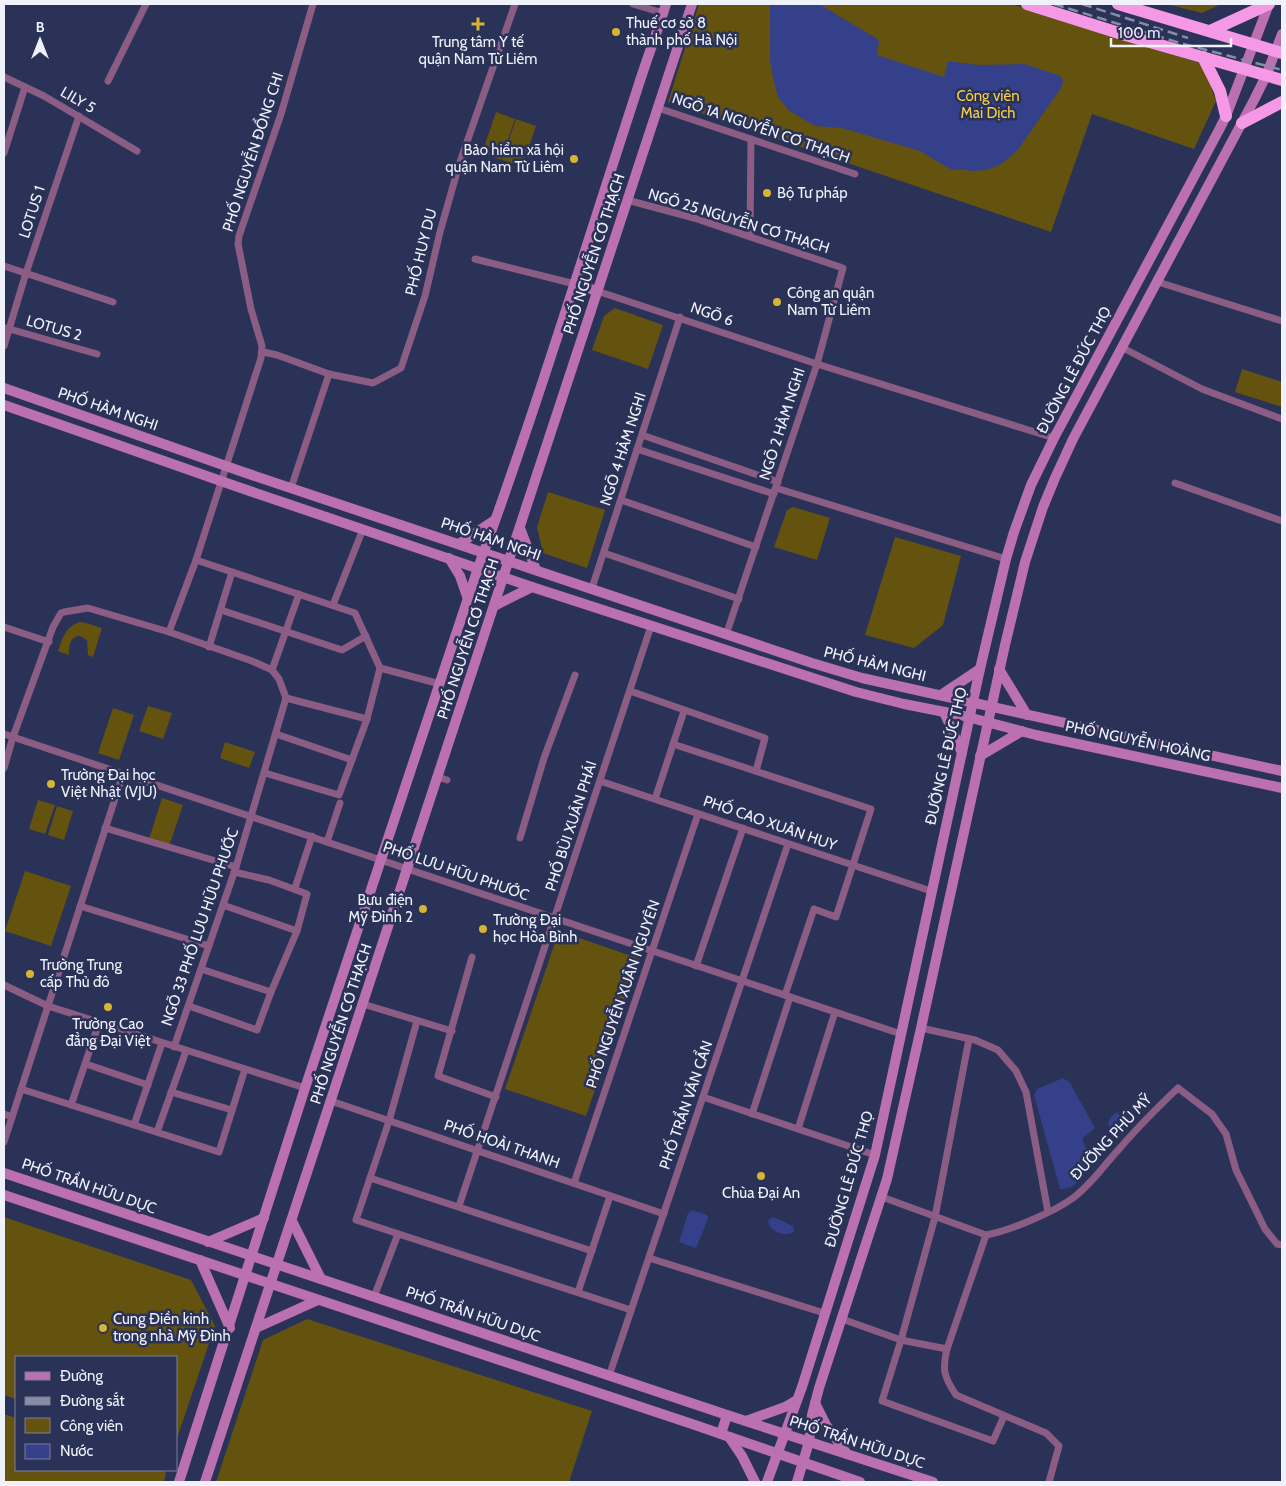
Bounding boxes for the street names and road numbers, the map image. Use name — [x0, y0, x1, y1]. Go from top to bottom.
street label: PHỐ NGUYỄN ĐỔNG CHI — [216, 69, 287, 234]
street label: LILY 5 — [57, 83, 99, 117]
street label: NGÕ 1A NGUYỄN CƠ THẠCH — [670, 86, 853, 167]
street label: PHỐ NGUYỄN CƠ THẠCH — [557, 170, 628, 337]
street label: NGÕ 25 NGUYỄN CƠ THẠCH — [646, 182, 833, 257]
street label: LOTUS 1 — [15, 183, 49, 241]
street label: PHỐ HUY DU — [399, 206, 441, 297]
street label: NGÕ 6 — [688, 297, 736, 330]
street label: ĐƯỜNG LÊ ĐỨC THỌ — [1032, 303, 1115, 437]
street label: LOTUS 2 — [24, 311, 84, 345]
street label: NGÕ 2 HÀM NGHI — [754, 365, 809, 483]
street label: PHỐ HÀM NGHI — [56, 381, 161, 435]
street label: NGÕ 4 HÀM NGHI — [595, 390, 650, 508]
street label: PHỐ HÀM NGHI — [439, 511, 544, 565]
street label: PHỐ NGUYỄN CƠ THẠCH — [431, 555, 502, 722]
street label: PHỐ HÀM NGHI — [822, 640, 929, 685]
street label: ĐƯỜNG LÊ ĐỨC THỌ — [920, 685, 971, 827]
street label: PHỐ NGUYỄN HOÀNG — [1064, 714, 1213, 765]
street label: PHỐ BÙI XUÂN PHÁI — [539, 758, 601, 893]
street label: PHỐ CAO XUÂN HUY — [701, 789, 841, 854]
street label: NGÕ 33 PHỐ LƯU HỮU PHƯỚC — [155, 825, 242, 1028]
street label: PHỐ LƯU HỮU PHƯỚC — [381, 835, 532, 904]
street label: PHỐ NGUYỄN XUÂN NGUYÊN — [579, 897, 664, 1090]
street label: PHỐ NGUYỄN CƠ THẠCH — [304, 940, 375, 1107]
street label: PHỐ TRẦN VĂN CẨN — [653, 1037, 716, 1172]
street label: ĐƯỜNG PHÚ MỸ — [1066, 1089, 1156, 1184]
street label: ĐƯỜNG LÊ ĐỨC THỌ — [820, 1108, 877, 1249]
street label: PHỐ HOÀI THANH — [442, 1113, 563, 1172]
street label: PHỐ TRẦN HỮU DỰC — [19, 1152, 160, 1217]
street label: PHỐ TRẦN HỮU DỰC — [403, 1280, 544, 1345]
street label: PHỐ TRẦN HỮU DỰC — [787, 1409, 928, 1472]

